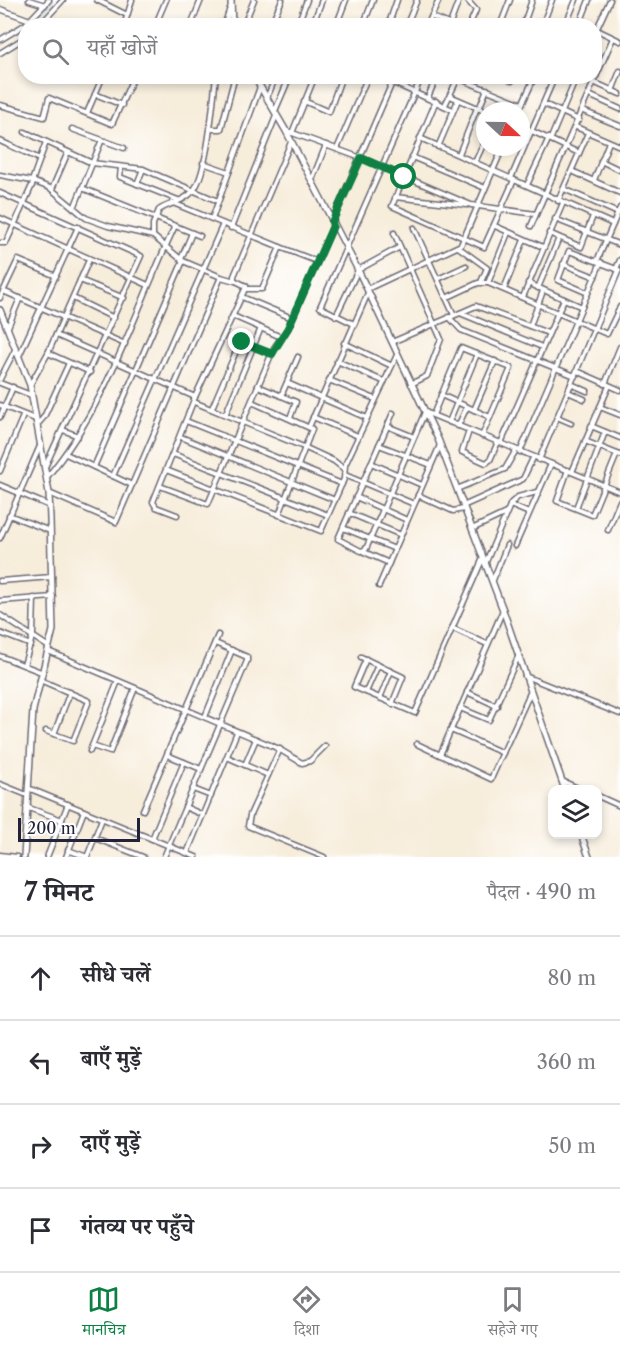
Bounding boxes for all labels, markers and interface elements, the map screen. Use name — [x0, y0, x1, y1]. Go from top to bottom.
search box — [18, 18, 602, 84]
text: यहाँ खोजें — [87, 34, 157, 61]
icon: search — [39, 35, 72, 68]
north arrow — [476, 102, 530, 156]
route start — [390, 163, 416, 189]
route end — [228, 328, 254, 354]
map controls — [548, 785, 602, 839]
button: layers — [548, 785, 602, 839]
scale bar — [18, 815, 140, 842]
text: 200 m — [27, 818, 76, 838]
text: 7 मिनट — [24, 876, 93, 908]
text: पैदल · 490 m — [487, 880, 596, 904]
text: सीधे चलें — [81, 961, 150, 988]
icon: ahead — [24, 962, 57, 995]
text: 80 m — [548, 966, 596, 990]
text: बाएँ मुड़ें — [81, 1045, 141, 1072]
icon: left — [24, 1046, 57, 1079]
text: 360 m — [537, 1050, 596, 1074]
text: दाएँ मुड़ें — [81, 1129, 140, 1156]
icon: right — [24, 1130, 57, 1163]
text: 50 m — [549, 1134, 596, 1158]
text: गंतव्य पर पहुँचे — [81, 1213, 194, 1240]
icon: arrive — [24, 1214, 57, 1247]
tab: मानचित्र — [82, 1283, 126, 1345]
tab: दिशा — [290, 1283, 323, 1345]
tab: सहेजे गए — [488, 1283, 538, 1345]

